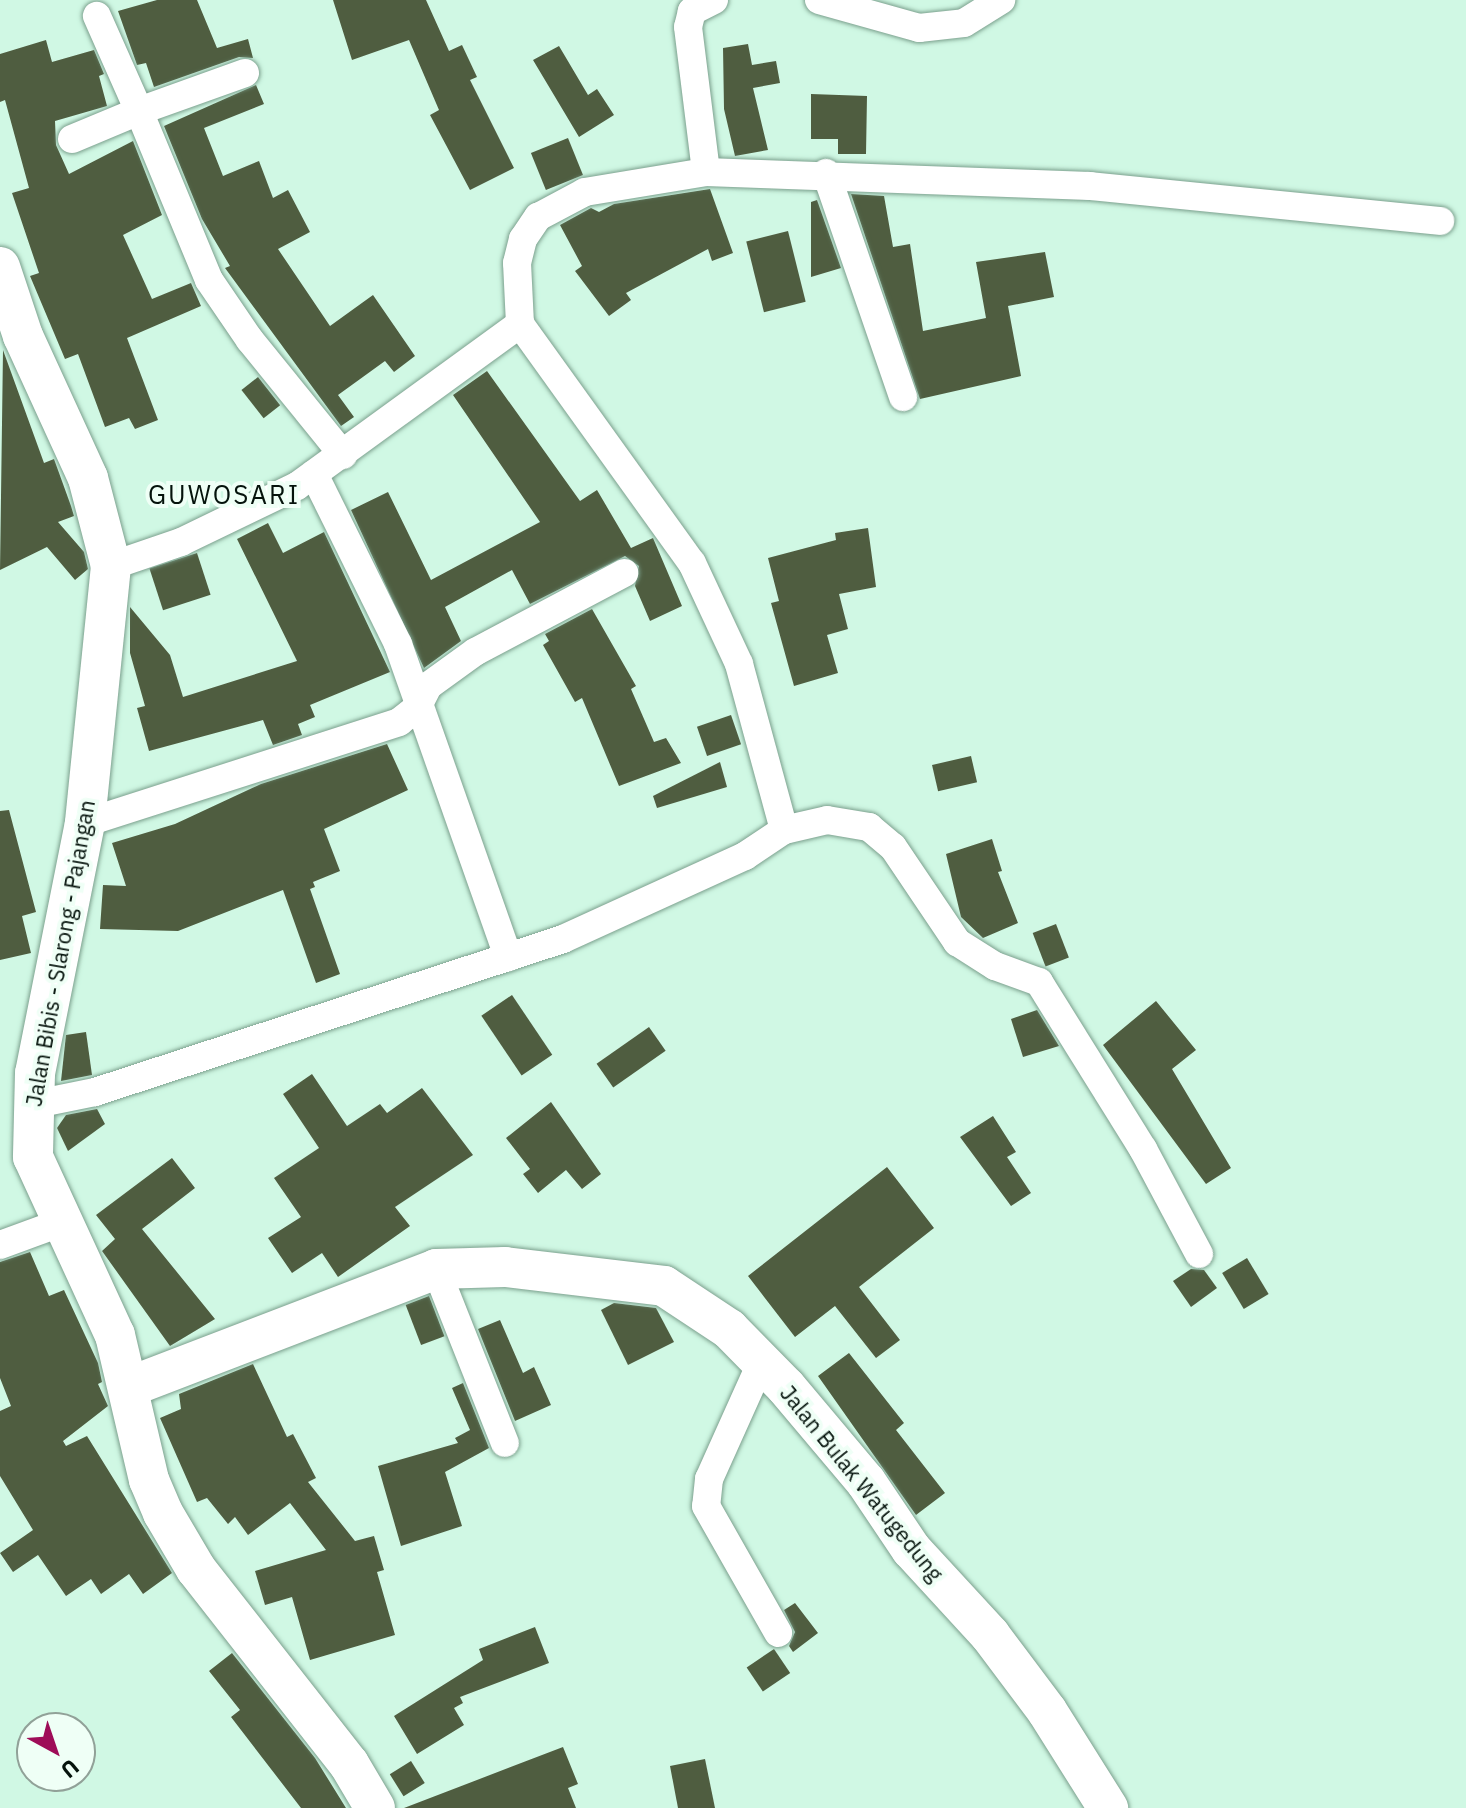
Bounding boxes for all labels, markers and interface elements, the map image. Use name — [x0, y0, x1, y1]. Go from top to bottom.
district label: GUWOSARI — [148, 479, 300, 511]
street label: Jalan Bibis - Slarong - Pajangan — [20, 798, 100, 1108]
street label: Jalan Bulak Watugedung — [775, 1380, 949, 1586]
north arrow — [16, 1712, 96, 1792]
text: U — [55, 1753, 86, 1785]

